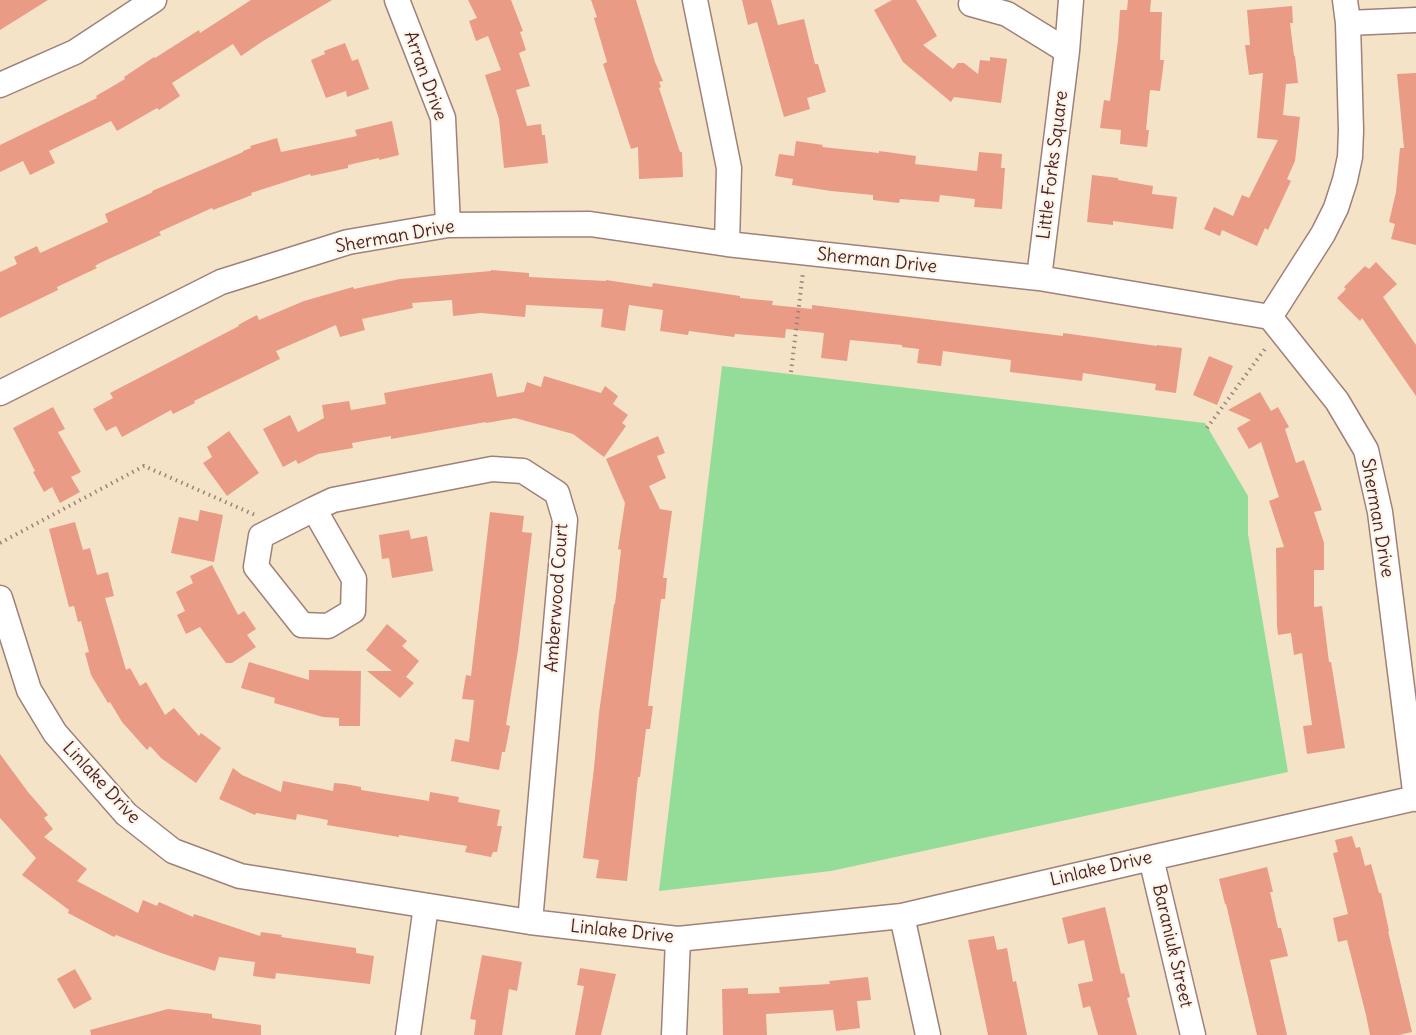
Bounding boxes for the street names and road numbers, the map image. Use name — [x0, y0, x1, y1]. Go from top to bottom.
street label: Arran Drive — [399, 28, 451, 124]
street label: Little Forks Square — [1033, 89, 1073, 241]
street label: Sherman Drive — [334, 216, 456, 258]
street label: Sherman Drive — [816, 244, 938, 278]
street label: Sherman Drive — [1356, 457, 1398, 579]
street label: Amberwood Court — [541, 523, 573, 673]
street label: Linlake Drive — [58, 738, 144, 828]
street label: Linlake Drive — [1048, 847, 1154, 891]
street label: Baraniuk Street — [1147, 882, 1197, 1010]
street label: Linlake Drive — [569, 916, 675, 948]

